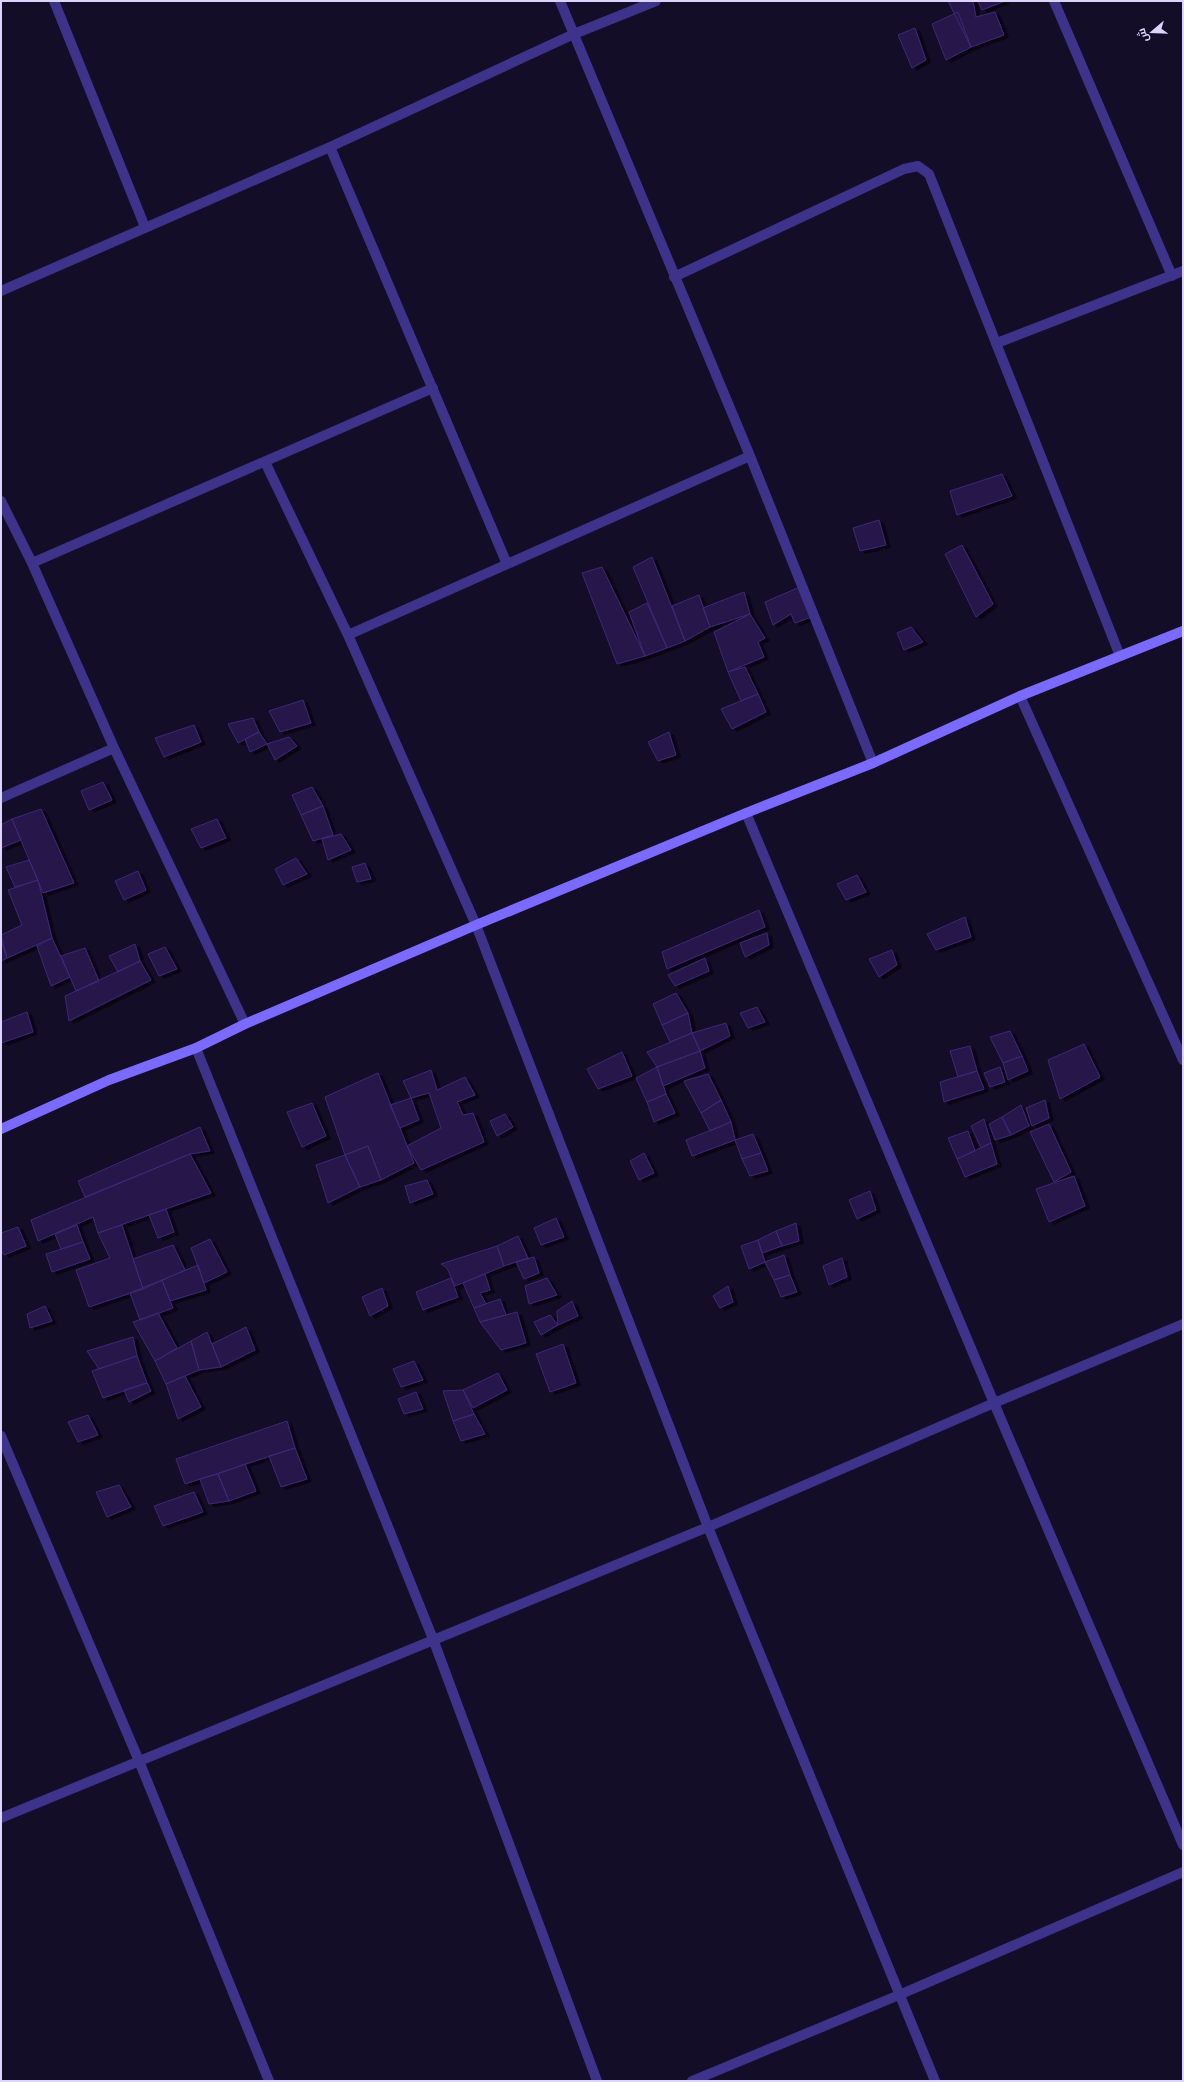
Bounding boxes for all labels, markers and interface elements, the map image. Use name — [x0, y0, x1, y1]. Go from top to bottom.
north arrow — [1132, 12, 1172, 52]
text: ش — [1133, 26, 1151, 45]

